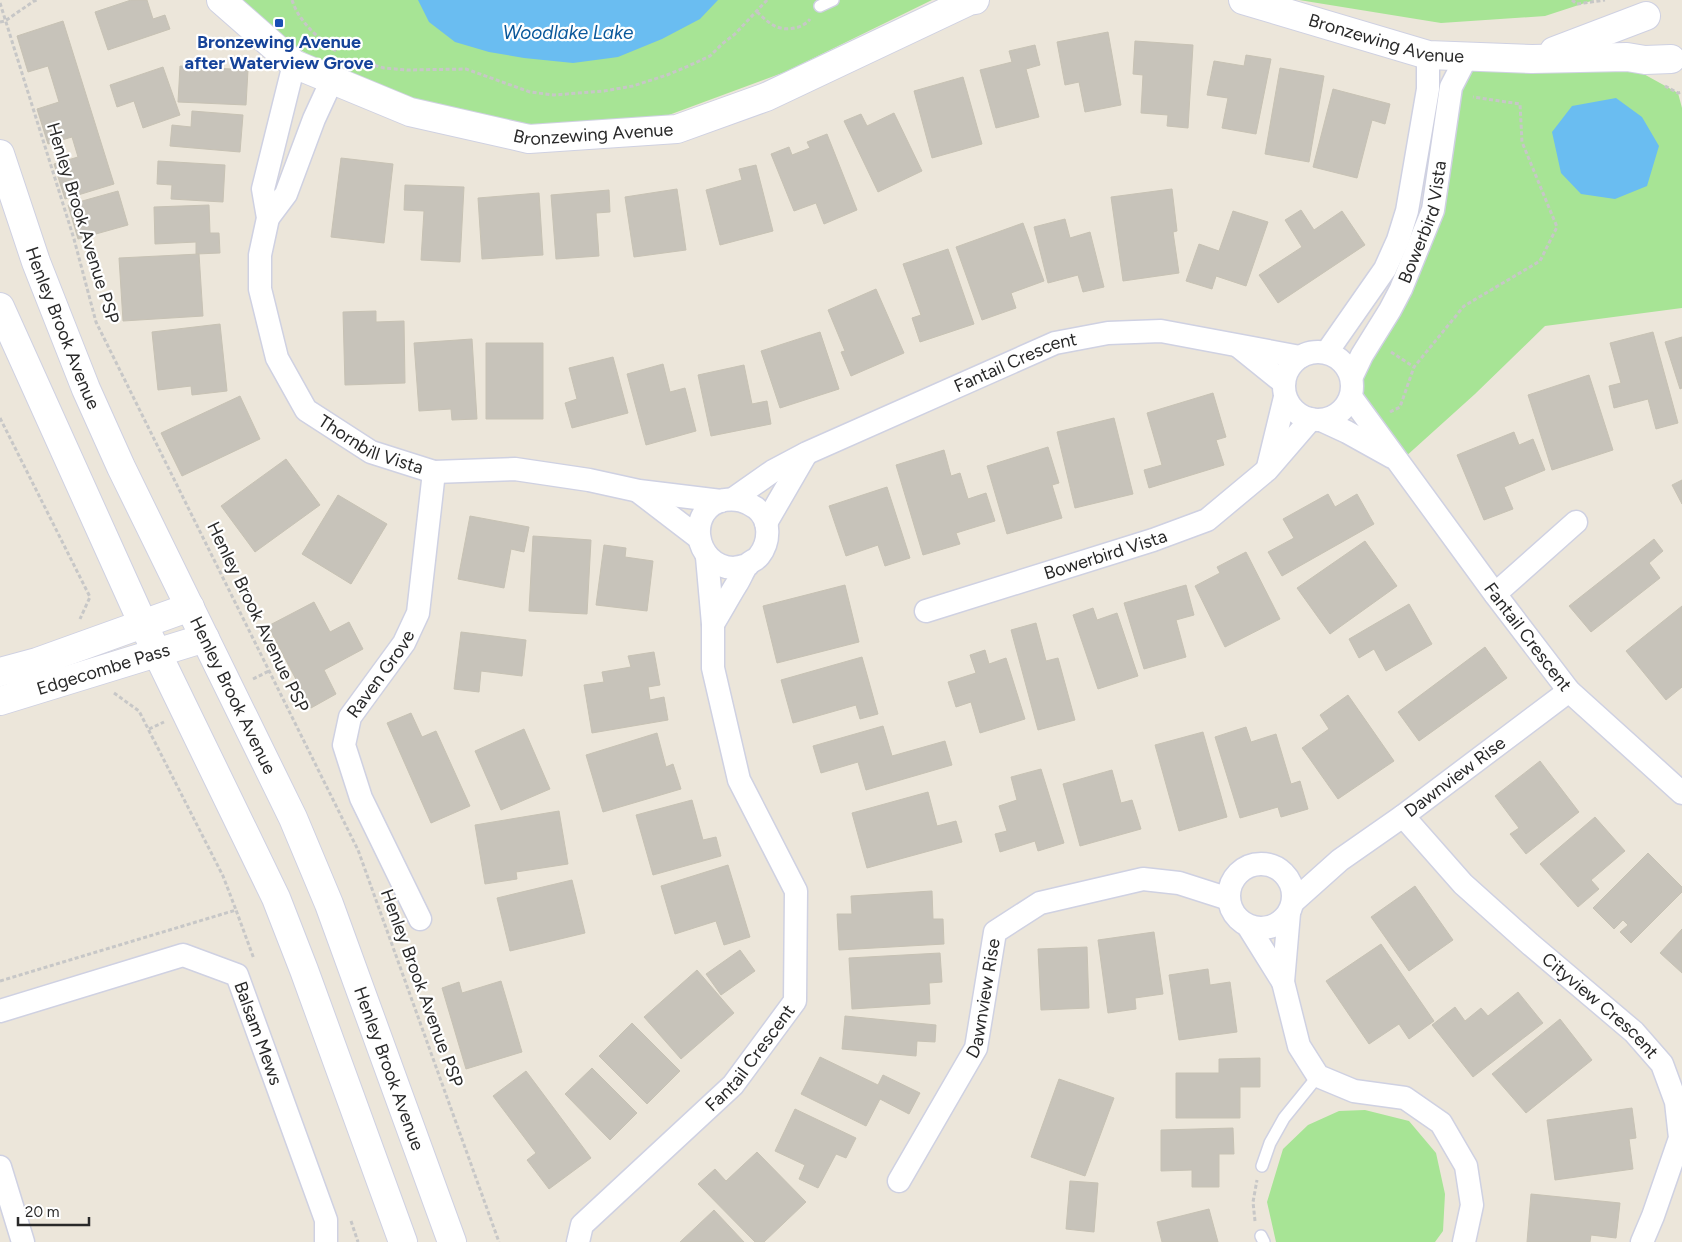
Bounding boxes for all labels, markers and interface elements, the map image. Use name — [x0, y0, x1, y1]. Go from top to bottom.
street label: Bronzewing Avenue — [1306, 9, 1465, 67]
marker: Bronzewing Avenue after Waterview Grove — [273, 17, 285, 29]
water label: Woodlake Lake — [503, 21, 634, 44]
place label: Bronzewing Avenue after Waterview Grove — [185, 31, 373, 74]
street label: Bronzewing Avenue — [511, 118, 674, 150]
street label: Henley Brook Avenue PSP — [42, 120, 124, 326]
street label: Bowerbird Vista — [1393, 159, 1451, 287]
street label: Henley Brook Avenue — [21, 244, 105, 413]
street label: Fantail Crescent — [951, 328, 1079, 397]
street label: Thornbill Vista — [314, 410, 426, 479]
street label: Henley Brook Avenue PSP — [202, 518, 314, 716]
street label: Bowerbird Vista — [1041, 525, 1170, 584]
street label: Fantail Crescent — [1479, 578, 1576, 696]
street label: Henley Brook Avenue — [185, 613, 281, 777]
street label: Raven Grove — [342, 627, 419, 722]
street label: Edgecombe Pass — [34, 638, 173, 700]
street label: Dawnview Rise — [1400, 732, 1510, 822]
street label: Henley Brook Avenue PSP — [376, 886, 468, 1090]
street label: Dawnview Rise — [961, 937, 1005, 1062]
street label: Cityview Crescent — [1537, 948, 1663, 1063]
street label: Balsam Mews — [229, 978, 287, 1088]
street label: Henley Brook Avenue — [349, 983, 429, 1153]
street label: Fantail Crescent — [701, 1000, 800, 1116]
scale bar — [18, 1194, 89, 1226]
text: 20 m — [25, 1203, 59, 1221]

